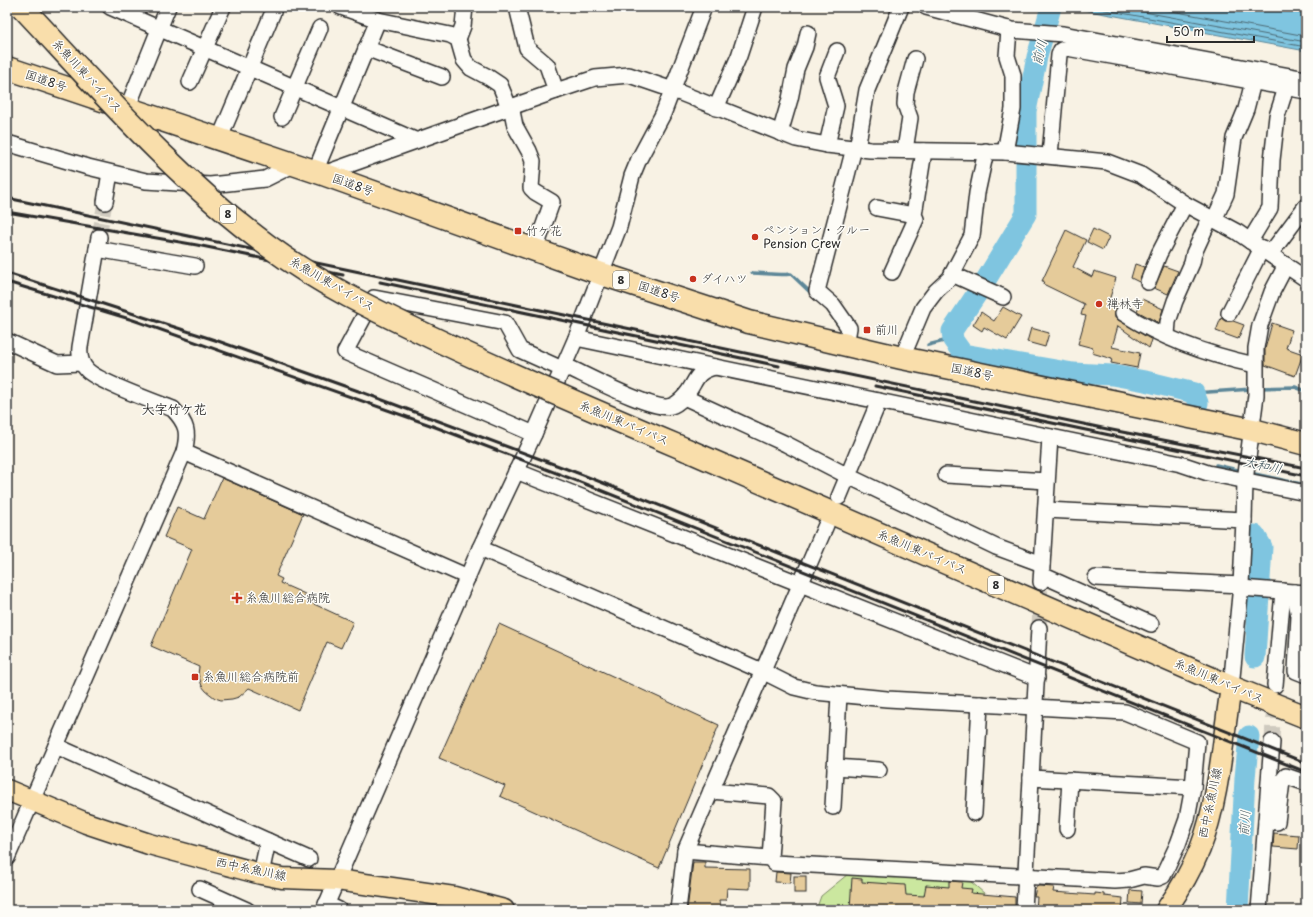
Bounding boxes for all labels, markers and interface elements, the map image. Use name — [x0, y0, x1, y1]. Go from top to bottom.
scale bar — [1167, 18, 1254, 44]
text: 50 m — [1173, 22, 1204, 40]
street label: 糸魚川東バイパス — [48, 34, 127, 116]
water label: 前川 — [1026, 37, 1051, 67]
street label: 国道8号 — [23, 64, 70, 96]
street label: 国道8号 — [330, 168, 377, 200]
road number: 8 — [220, 205, 236, 223]
place label: ペンション・クルー Pension Crew — [763, 220, 870, 252]
place label: 竹ケ花 — [526, 221, 562, 239]
marker: 竹ケ花 — [513, 226, 523, 236]
marker: ペンション・クルー Pension Crew — [750, 232, 760, 242]
street label: 糸魚川東バイパス — [287, 251, 378, 315]
place label: ダイハツ — [701, 269, 748, 287]
road number: 8 — [613, 271, 629, 289]
marker: ダイハツ — [688, 274, 698, 284]
street label: 国道8号 — [636, 276, 683, 306]
place label: 禅林寺 — [1107, 294, 1143, 312]
marker: 禅林寺 — [1094, 299, 1104, 309]
place label: 前川 — [875, 320, 899, 338]
marker: 前川 — [862, 325, 872, 335]
street label: 国道8号 — [949, 358, 995, 384]
street label: 糸魚川東バイパス — [577, 395, 672, 449]
district label: 大字竹ケ花 — [141, 399, 207, 418]
water label: 大和川 — [1242, 451, 1284, 478]
street label: 糸魚川東バイパス — [875, 524, 970, 578]
road number: 8 — [988, 576, 1004, 594]
place label: 糸魚川総合病院 — [246, 588, 330, 606]
marker: 糸魚川総合病院 — [231, 592, 243, 604]
street label: 糸魚川東バイパス — [1172, 653, 1267, 707]
place label: 糸魚川総合病院前 — [203, 667, 299, 685]
marker: 糸魚川総合病院前 — [190, 672, 200, 682]
street label: 西中糸魚川線 — [1193, 766, 1225, 840]
water label: 前川 — [1233, 809, 1254, 837]
street label: 西中糸魚川線 — [214, 852, 288, 884]

